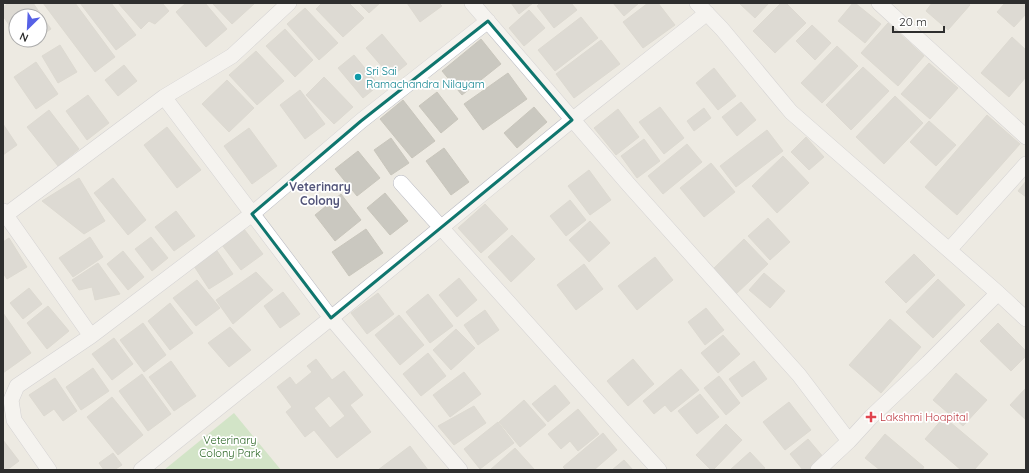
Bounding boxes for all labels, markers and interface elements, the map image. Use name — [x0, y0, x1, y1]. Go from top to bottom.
north arrow — [8, 8, 48, 48]
scale bar — [893, 8, 944, 34]
text: 20 m — [899, 14, 927, 29]
text: N — [17, 29, 30, 45]
place label: Sri Sai Ramachandra Nilayam — [366, 64, 485, 91]
marker: Sri Sai Ramachandra Nilayam — [353, 72, 363, 82]
district label: Veterinary Colony — [289, 179, 351, 208]
place label: Lakshmi Hoapital — [880, 410, 968, 424]
marker: Lakshmi Hoapital — [865, 411, 877, 423]
park label: Veterinary Colony Park — [199, 433, 261, 460]

